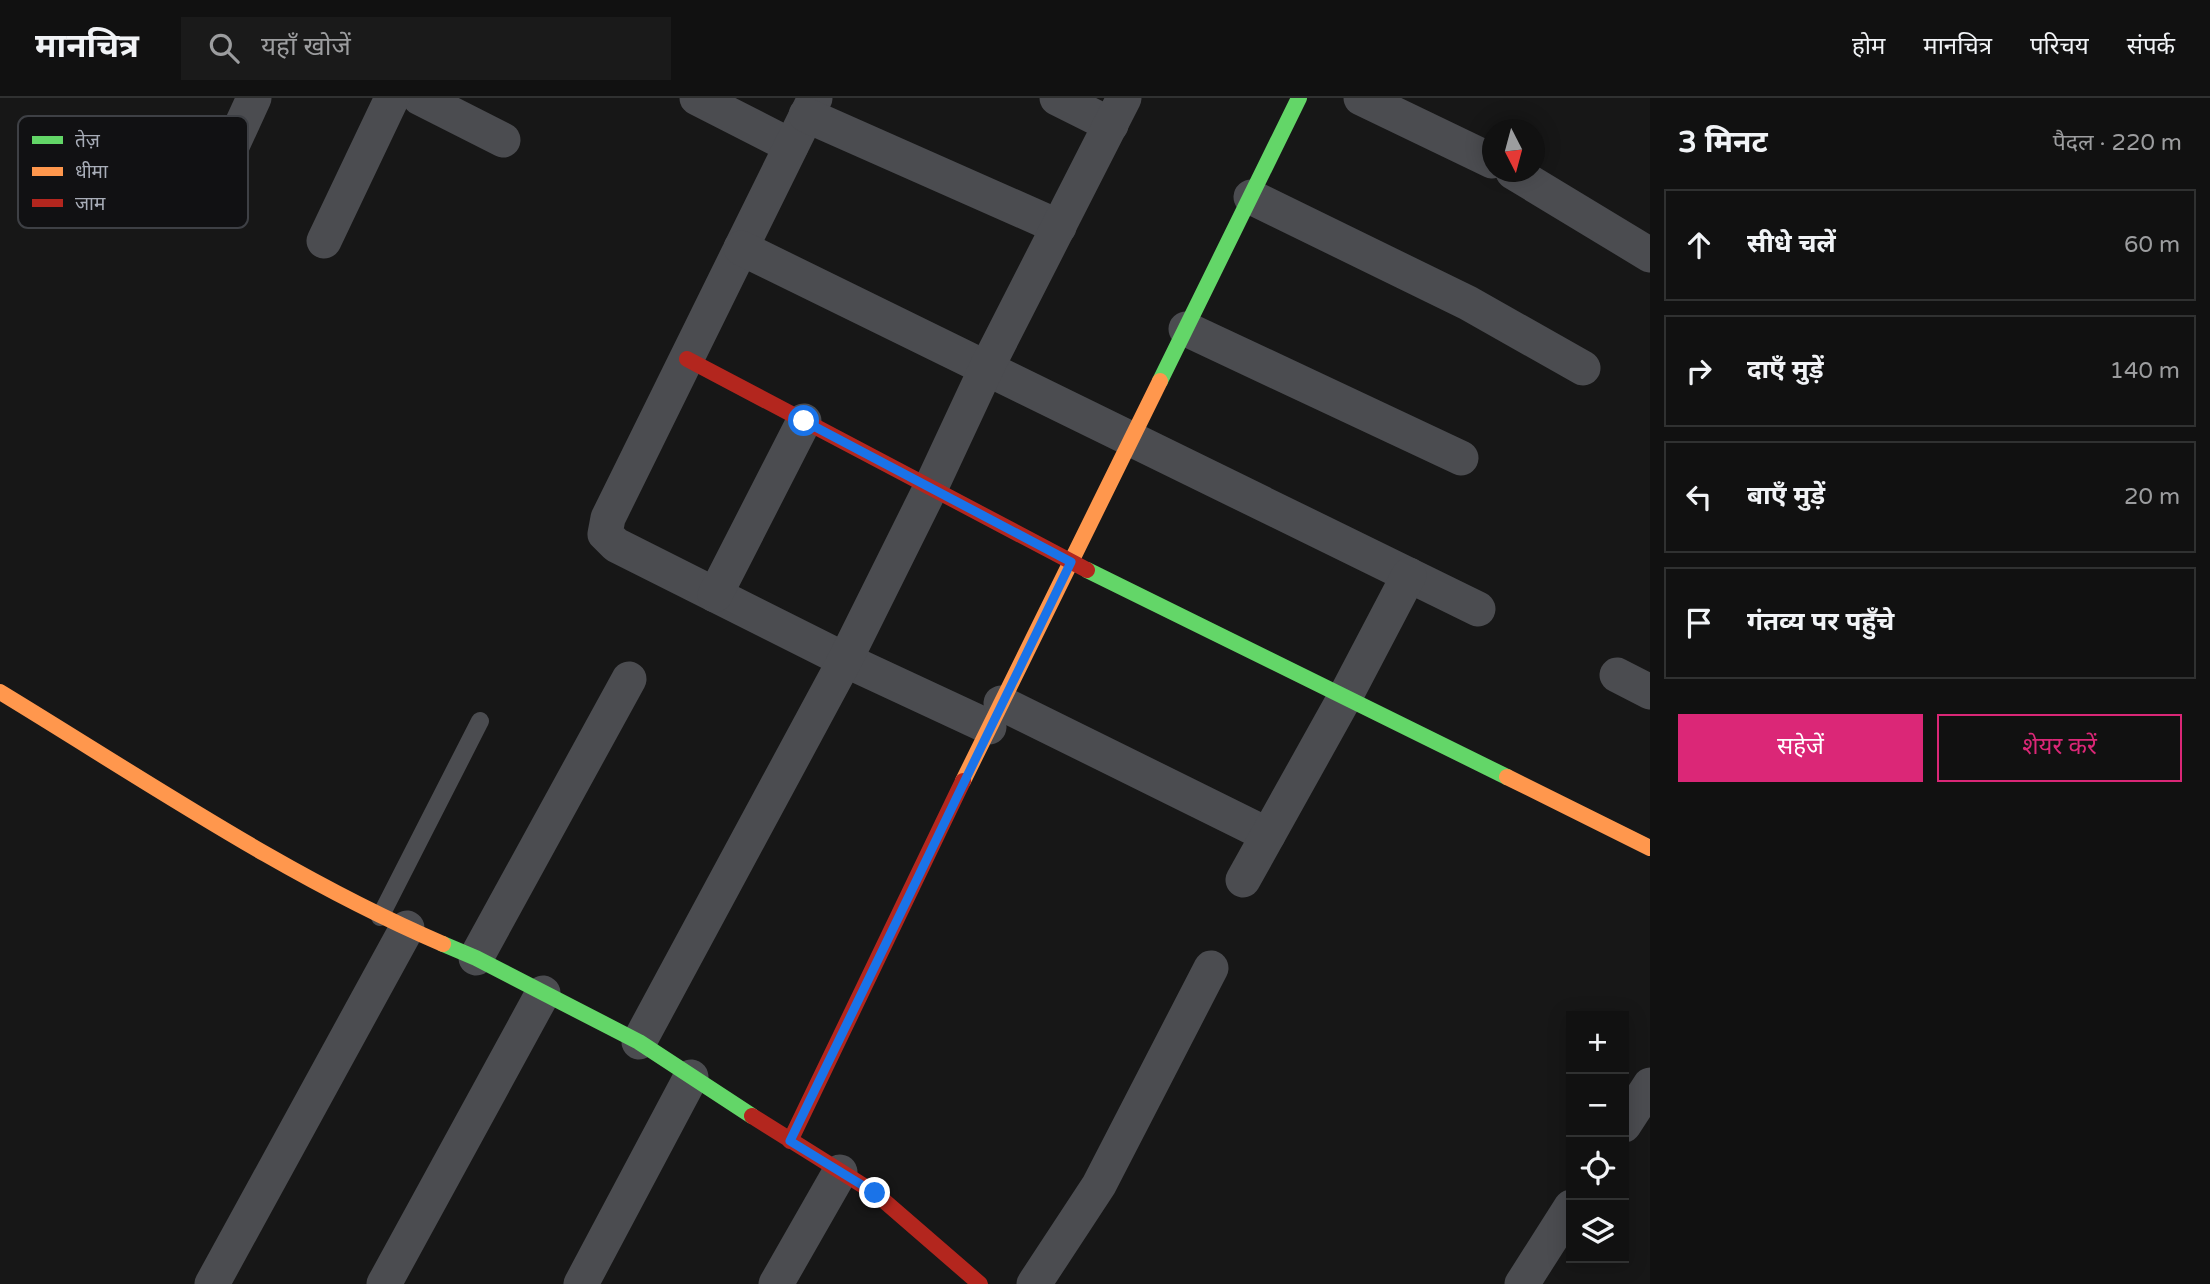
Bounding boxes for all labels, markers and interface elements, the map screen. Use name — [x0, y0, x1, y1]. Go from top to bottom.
search box — [181, 17, 671, 80]
text: मानचित्र — [35, 27, 139, 66]
icon: search — [205, 29, 243, 67]
text: यहाँ खोजें — [261, 31, 351, 62]
text: होम — [1852, 32, 1885, 61]
text: मानचित्र — [1923, 32, 1992, 61]
text: परिचय — [2030, 32, 2089, 61]
text: संपर्क — [2127, 32, 2175, 61]
legend — [18, 116, 248, 228]
north arrow — [1482, 119, 1545, 182]
text: 3 मिनट — [1678, 124, 1768, 161]
text: तेज़ — [75, 129, 101, 152]
text: पैदल · 220 m — [2053, 129, 2182, 157]
text: धीमा — [75, 161, 109, 183]
text: जाम — [75, 193, 106, 215]
icon: ahead — [1680, 226, 1718, 264]
text: सीधे चलें — [1747, 228, 1836, 259]
text: 60 m — [2124, 231, 2180, 259]
icon: right — [1680, 352, 1718, 390]
text: दाएँ मुड़ें — [1747, 354, 1824, 385]
text: 140 m — [2110, 357, 2180, 385]
route start — [788, 405, 819, 436]
icon: left — [1680, 478, 1718, 516]
text: बाएँ मुड़ें — [1747, 480, 1825, 511]
text: 20 m — [2124, 483, 2180, 511]
icon: arrive — [1680, 604, 1718, 642]
text: गंतव्य पर पहुँचे — [1747, 606, 1894, 637]
button: सहेजें — [1678, 714, 1923, 782]
button: शेयर करें — [1937, 714, 2182, 782]
map controls — [1566, 1011, 1629, 1263]
button: + — [1566, 1011, 1629, 1074]
button: − — [1566, 1074, 1629, 1137]
button: locate — [1566, 1137, 1629, 1200]
route end — [859, 1177, 890, 1208]
button: layers — [1566, 1200, 1629, 1263]

